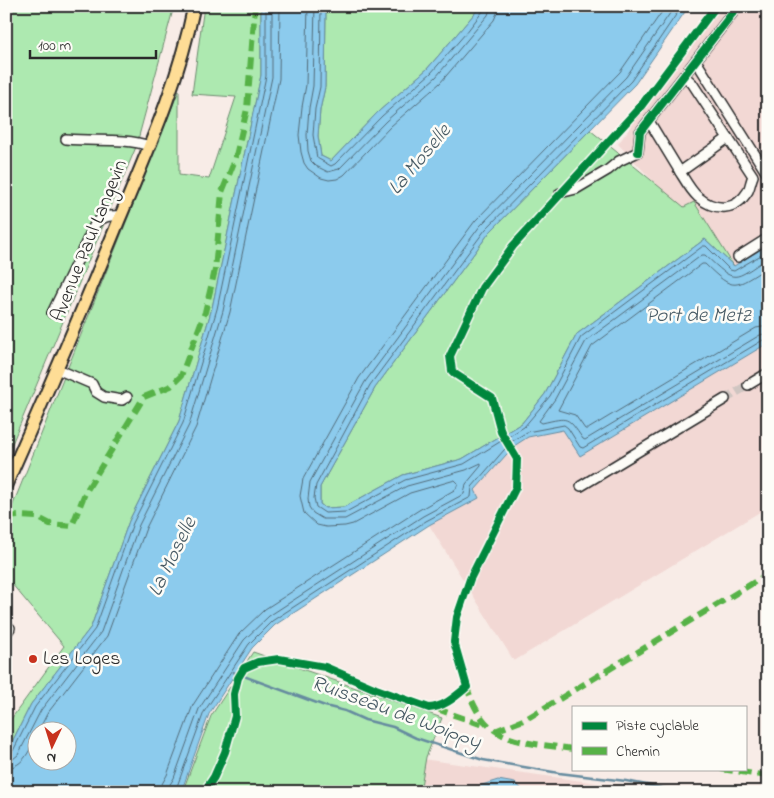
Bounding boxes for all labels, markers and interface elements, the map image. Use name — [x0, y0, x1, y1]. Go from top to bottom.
scale bar — [30, 28, 156, 60]
text: 100 m — [38, 35, 71, 57]
water label: La Moselle — [381, 117, 460, 202]
street label: Avenue Paul Langevin — [44, 155, 137, 327]
water label: Port de Metz — [645, 301, 752, 331]
water label: La Moselle — [141, 511, 206, 602]
place label: Les Loges — [43, 645, 120, 675]
marker: Les Loges — [27, 653, 39, 665]
water label: Ruisseau de Woippy — [307, 668, 485, 758]
legend — [572, 706, 746, 770]
text: Piste cyclable — [616, 715, 699, 738]
north arrow — [28, 720, 78, 770]
text: Chemin — [616, 741, 660, 763]
text: N — [46, 747, 57, 768]

